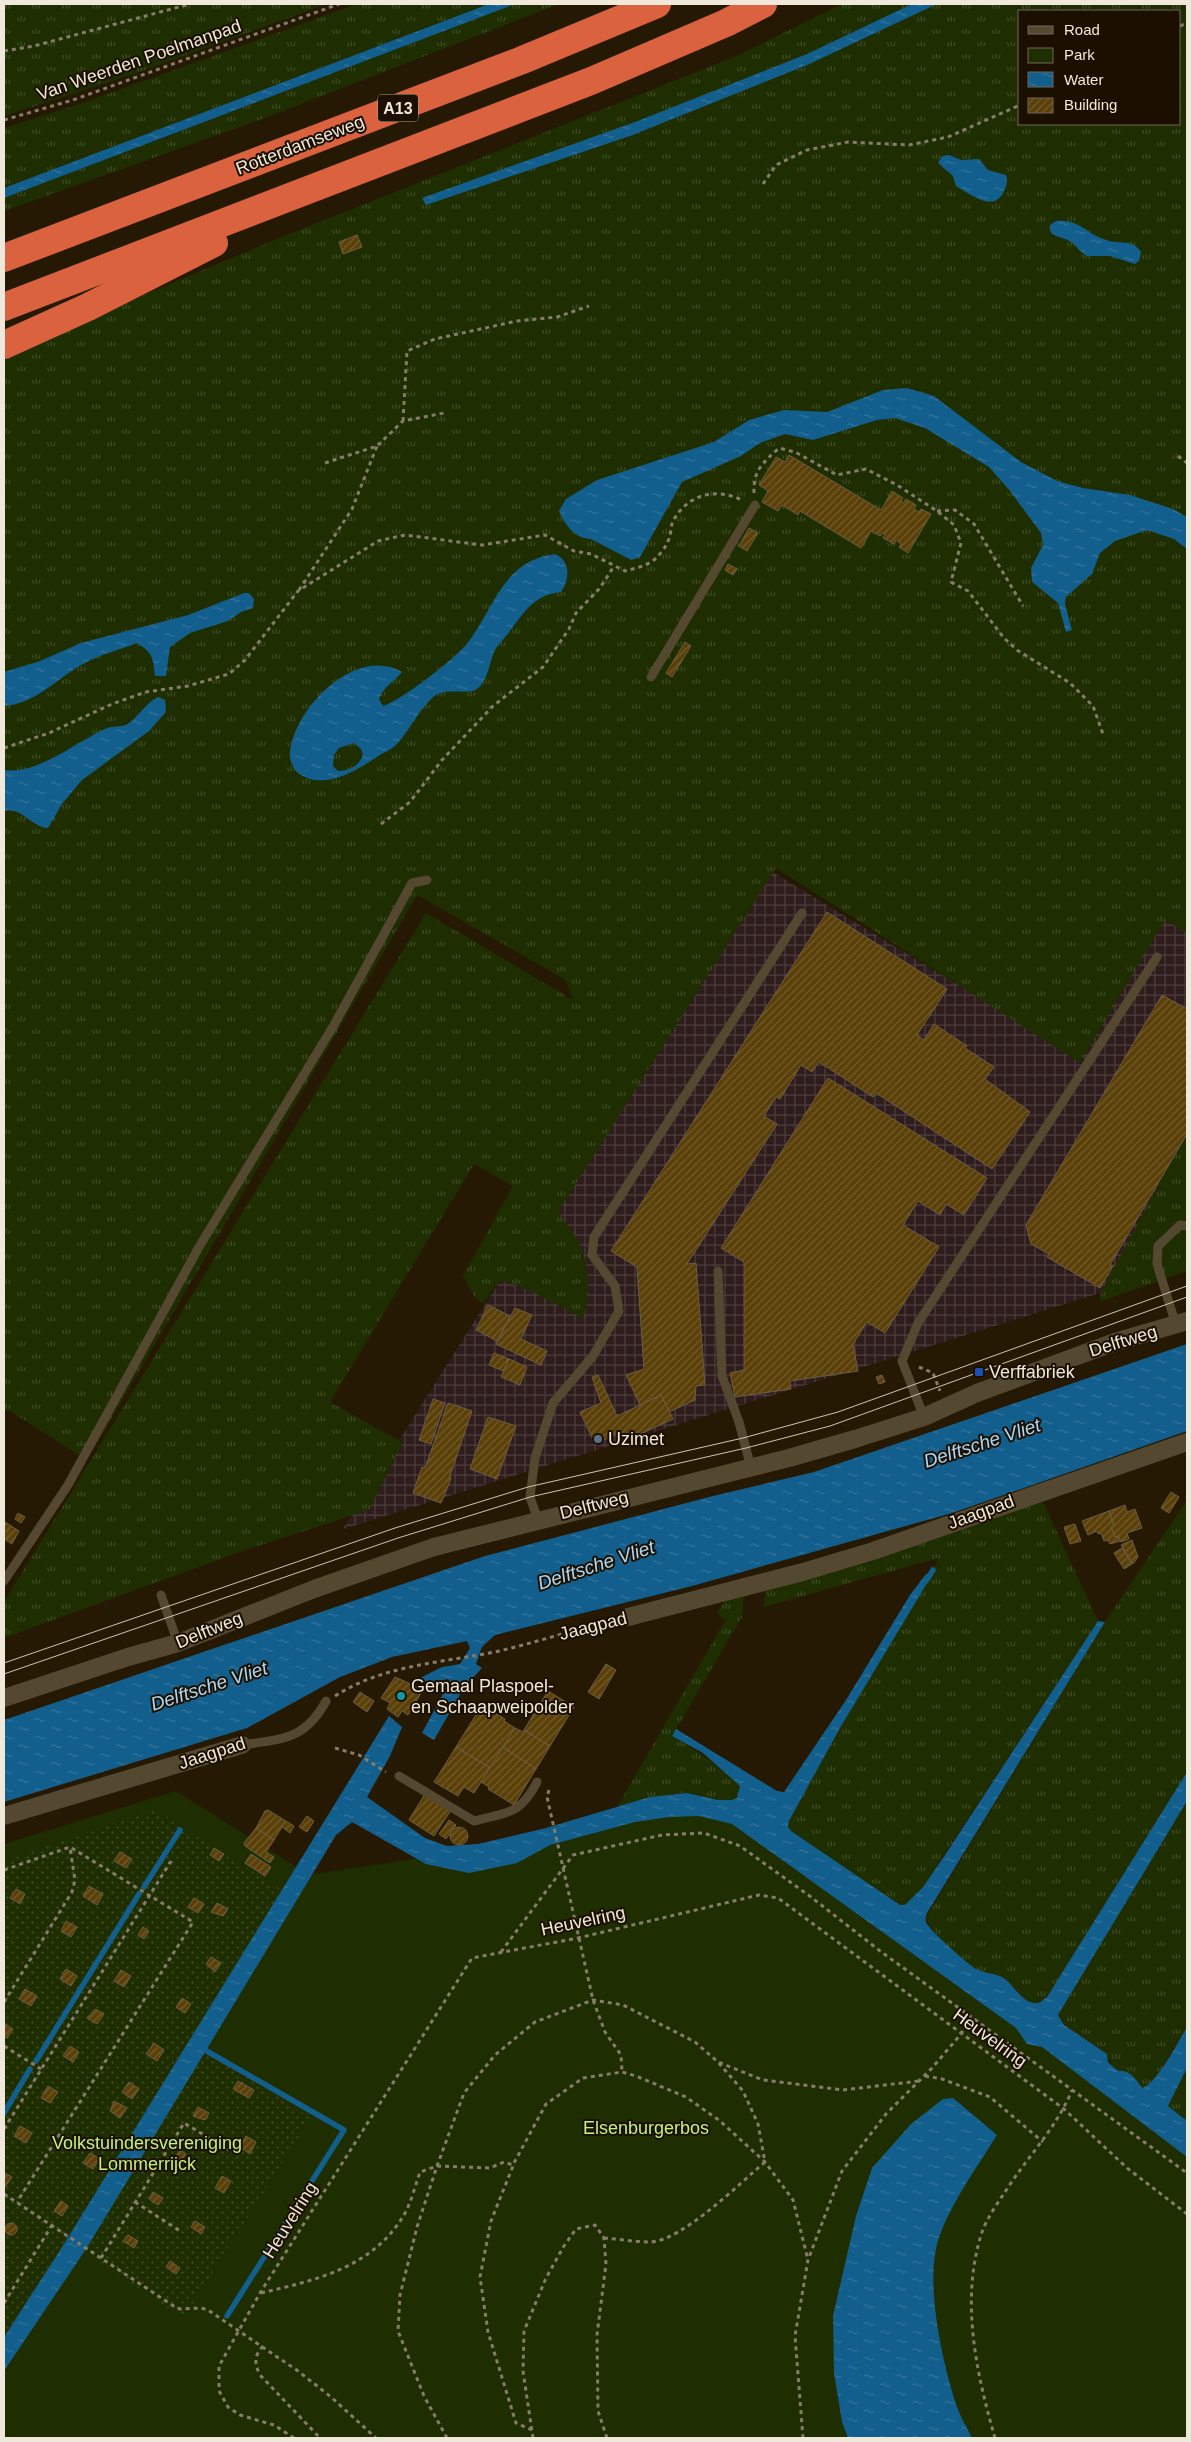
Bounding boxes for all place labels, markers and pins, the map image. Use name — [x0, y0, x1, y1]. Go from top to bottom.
place label: Verffabriek — [989, 1362, 1076, 1382]
marker: Verffabriek — [973, 1366, 985, 1378]
place label: Uzimet — [608, 1429, 664, 1449]
marker: Uzimet — [592, 1433, 604, 1445]
place label: Gemaal Plaspoel- en Schaapweipolder — [411, 1676, 574, 1717]
marker: Gemaal Plaspoel- en Schaapweipolder — [395, 1690, 407, 1702]

